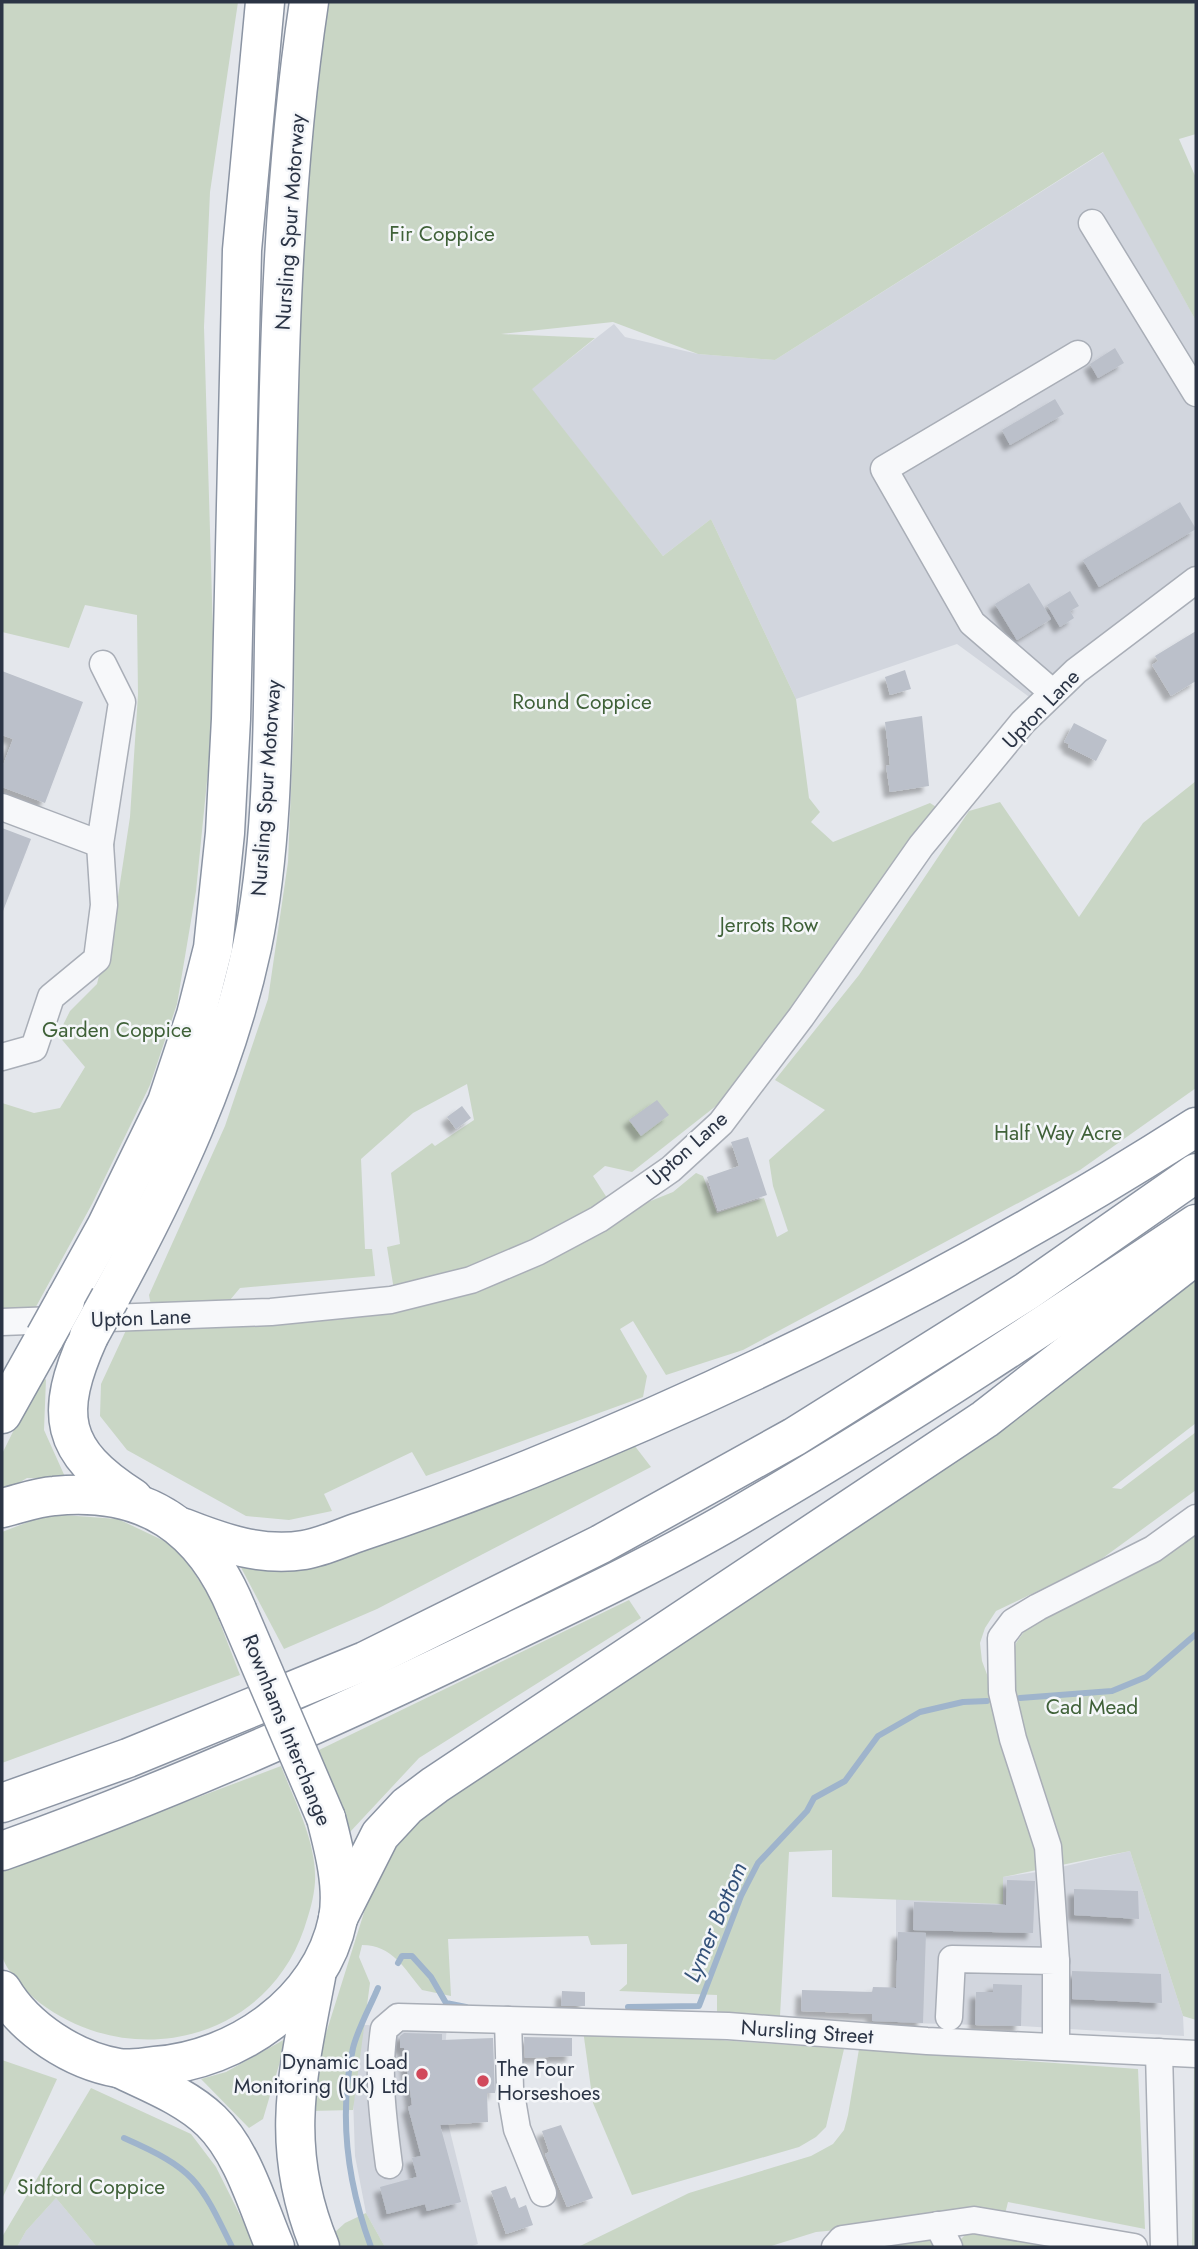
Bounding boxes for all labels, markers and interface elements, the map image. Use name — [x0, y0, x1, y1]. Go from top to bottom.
street label: Nursling Spur Motorway — [267, 112, 313, 331]
park label: Fir Coppice — [389, 219, 495, 249]
street label: Upton Lane — [995, 662, 1087, 756]
street label: Nursling Spur Motorway — [243, 678, 289, 897]
park label: Round Coppice — [512, 687, 652, 717]
park label: Jerrots Row — [717, 910, 819, 940]
park label: Garden Coppice — [42, 1015, 192, 1045]
street label: Upton Lane — [640, 1104, 734, 1194]
park label: Half Way Acre — [994, 1118, 1122, 1148]
street label: Upton Lane — [90, 1301, 192, 1335]
street label: Rownhams Interchange — [235, 1630, 339, 1831]
park label: Cad Mead — [1046, 1692, 1138, 1722]
water label: Lymer Bottom — [675, 1857, 755, 1987]
street label: Nursling Street — [740, 2012, 874, 2052]
place label: Dynamic Load Monitoring (UK) Ltd — [234, 2047, 408, 2101]
place label: The Four Horseshoes — [497, 2054, 600, 2108]
marker: Dynamic Load Monitoring (UK) Ltd — [414, 2066, 430, 2082]
marker: The Four Horseshoes — [475, 2073, 491, 2089]
park label: Sidford Coppice — [17, 2172, 165, 2202]

